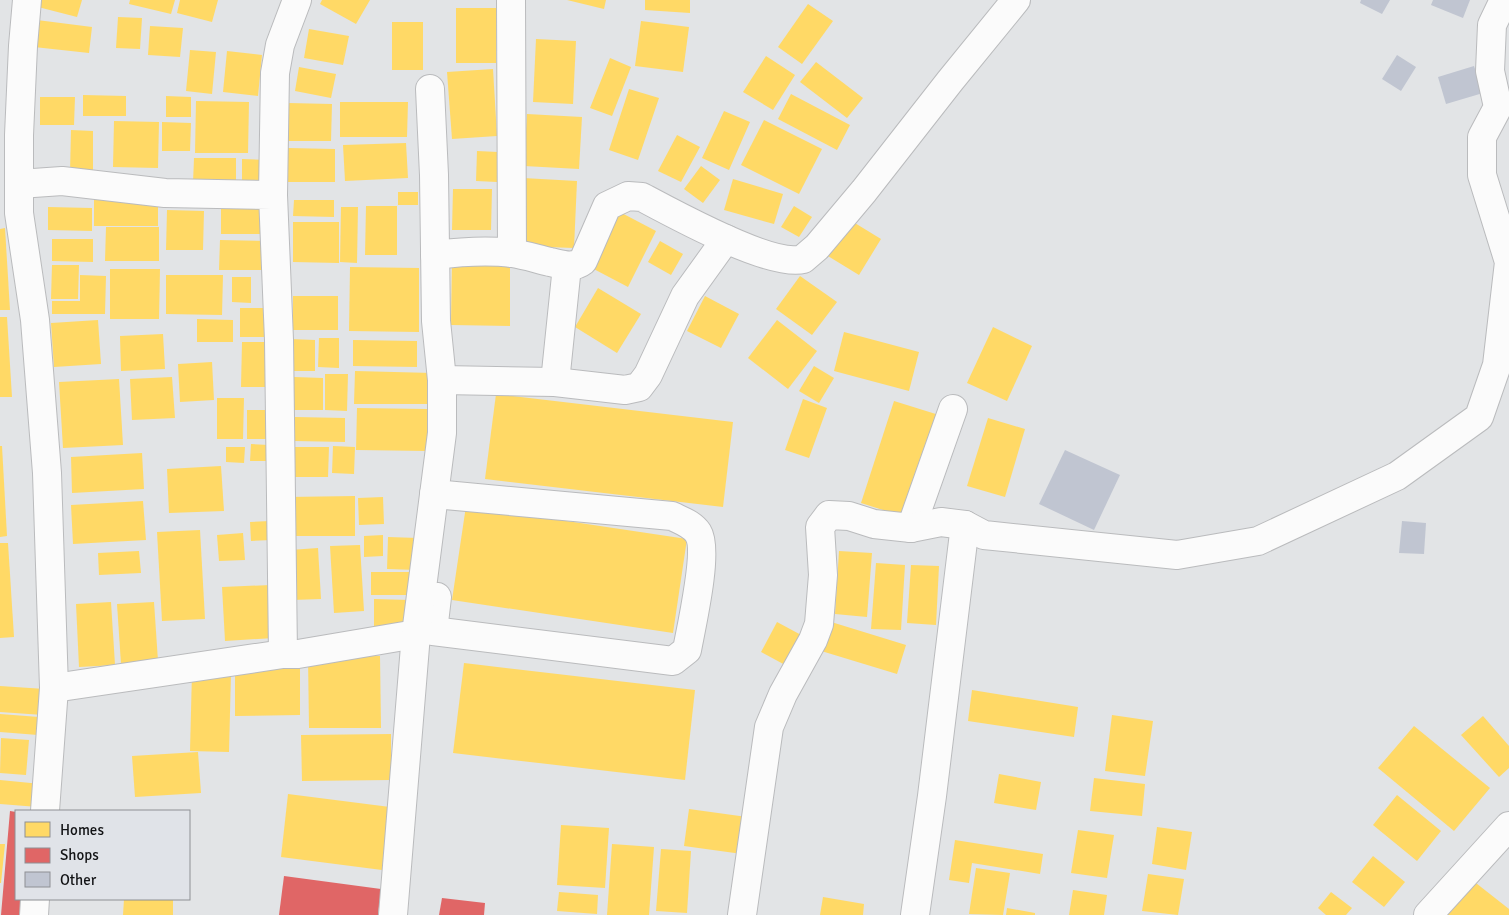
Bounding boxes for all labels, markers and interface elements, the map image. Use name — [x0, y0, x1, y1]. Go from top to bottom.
legend — [15, 810, 190, 900]
text: Homes — [60, 821, 104, 839]
text: Shops — [60, 846, 99, 864]
text: Other — [60, 871, 97, 889]

